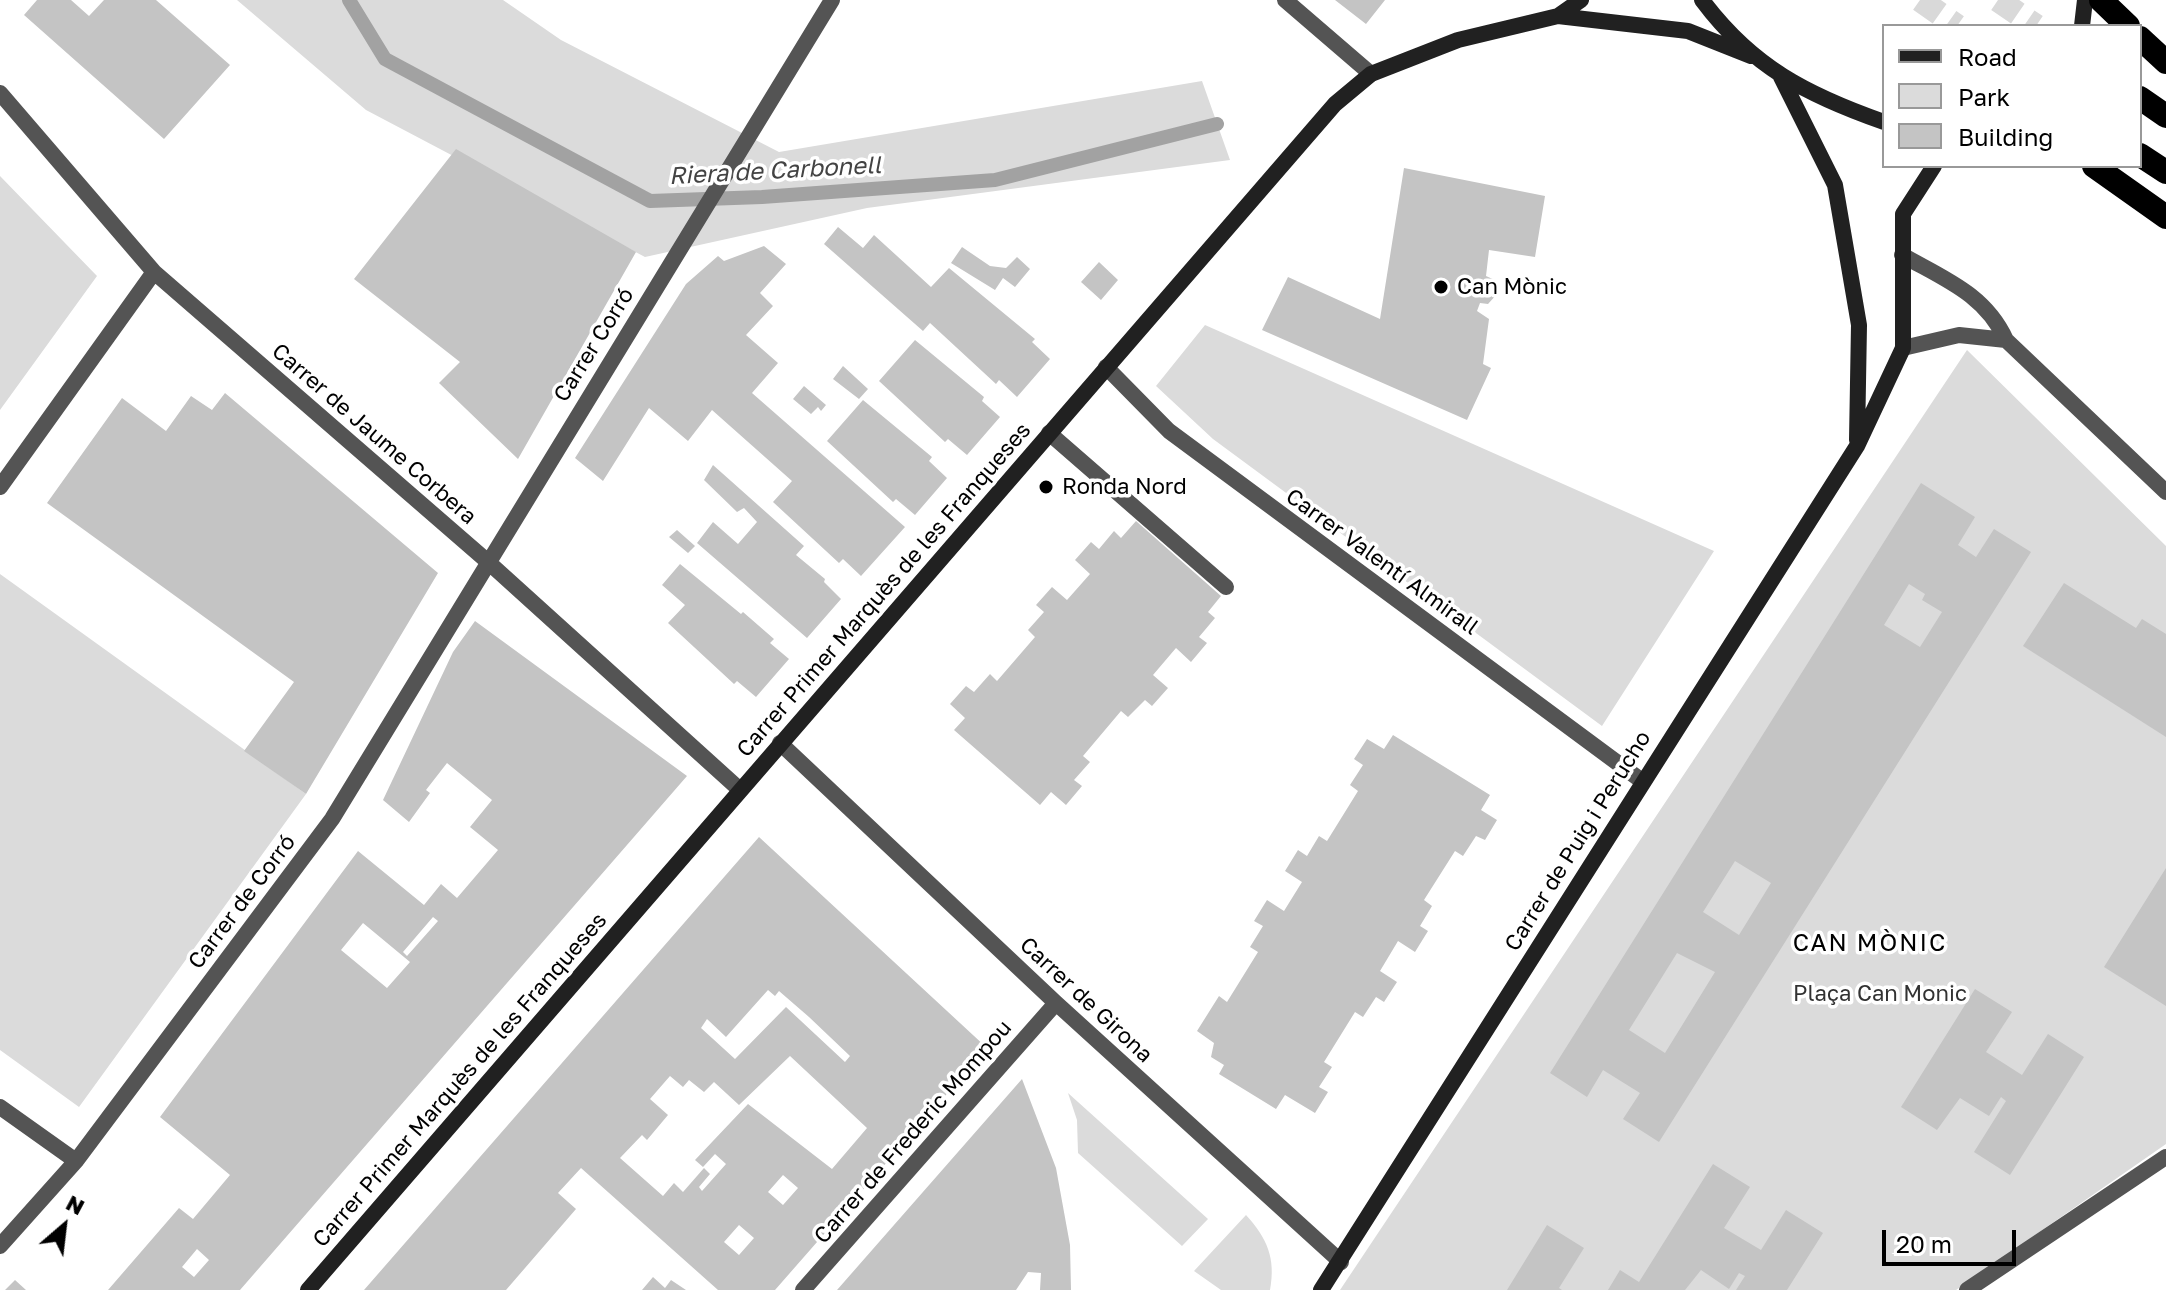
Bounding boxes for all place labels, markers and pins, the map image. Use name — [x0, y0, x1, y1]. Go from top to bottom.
place label: Can Mònic — [1457, 274, 1567, 300]
marker: Can Mònic — [1432, 278, 1450, 296]
place label: Ronda Nord — [1062, 474, 1187, 500]
marker: Ronda Nord — [1037, 478, 1055, 496]

